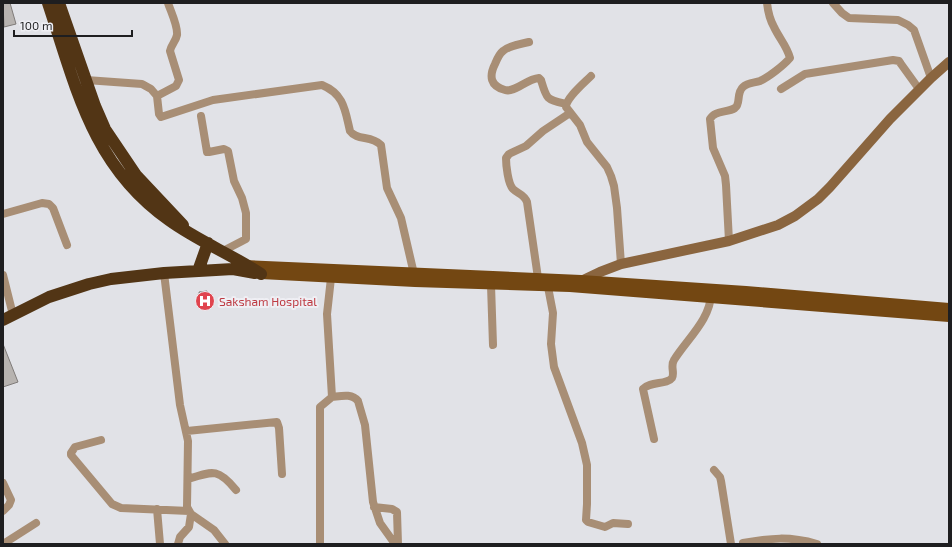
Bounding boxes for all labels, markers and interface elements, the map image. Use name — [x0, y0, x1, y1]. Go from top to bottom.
scale bar — [14, 12, 132, 38]
text: 100 m — [20, 18, 52, 32]
hospital icon: Saksham Hospital — [194, 290, 216, 312]
place label: Saksham Hospital — [219, 294, 317, 308]

